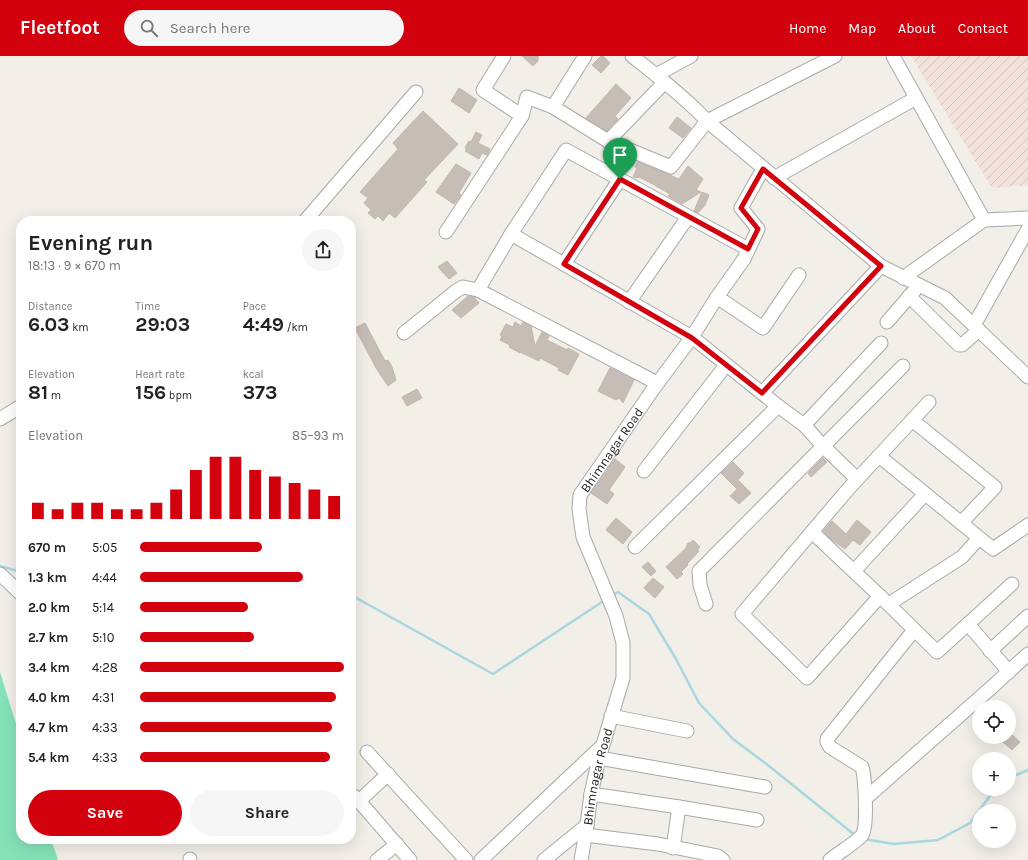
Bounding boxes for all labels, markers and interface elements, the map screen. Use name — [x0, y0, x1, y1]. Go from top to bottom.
search box — [124, 10, 404, 46]
text: Fleetfoot — [20, 17, 100, 39]
icon: search — [138, 17, 160, 39]
text: Search here — [170, 19, 250, 37]
text: Home — [789, 20, 826, 37]
text: Map — [848, 20, 876, 37]
text: About — [898, 20, 936, 37]
text: Contact — [958, 20, 1008, 37]
pin — [603, 138, 637, 179]
icon: arrive — [609, 144, 631, 166]
button: share — [302, 229, 344, 271]
text: Evening run — [28, 230, 153, 256]
text: 18:13 · 9 × 670 m — [28, 258, 121, 273]
text: Distance — [28, 300, 72, 313]
text: Time — [135, 300, 160, 313]
text: Pace — [243, 300, 266, 313]
text: 6.03 — [28, 313, 70, 336]
text: 29:03 — [135, 313, 190, 336]
text: 4:49 — [243, 313, 284, 336]
text: km — [70, 321, 89, 334]
text: /km — [284, 321, 308, 334]
text: Elevation — [28, 368, 75, 381]
text: Heart rate — [135, 368, 185, 381]
text: kcal — [243, 368, 264, 381]
text: 81 — [28, 381, 48, 404]
text: 156 — [135, 381, 166, 404]
text: 373 — [243, 381, 278, 404]
text: m — [48, 389, 61, 402]
text: bpm — [166, 389, 192, 402]
street label: Bhimnagar Road — [577, 405, 646, 495]
text: Elevation — [28, 428, 83, 443]
text: 85–93 m — [292, 428, 344, 443]
text: 670 m — [28, 540, 66, 555]
text: 5:05 — [92, 540, 117, 555]
text: 1.3 km — [28, 570, 67, 585]
text: 4:44 — [92, 570, 117, 585]
text: 2.0 km — [28, 600, 70, 615]
text: 5:14 — [92, 600, 114, 615]
text: 2.7 km — [28, 630, 68, 645]
text: 5:10 — [92, 630, 114, 645]
text: 3.4 km — [28, 660, 70, 675]
text: 4:28 — [92, 660, 118, 675]
text: 4.0 km — [28, 690, 70, 705]
text: 4:31 — [92, 690, 114, 705]
map controls — [972, 700, 1016, 848]
button: locate — [972, 700, 1016, 744]
text: 4.7 km — [28, 720, 68, 735]
text: 4:33 — [92, 720, 118, 735]
street label: Bhimnagar Road — [580, 726, 616, 826]
text: 5.4 km — [28, 750, 69, 765]
text: 4:33 — [92, 750, 118, 765]
button: + — [972, 752, 1016, 796]
button: Save — [28, 790, 182, 836]
button: Share — [190, 790, 344, 836]
button: − — [972, 804, 1016, 848]

